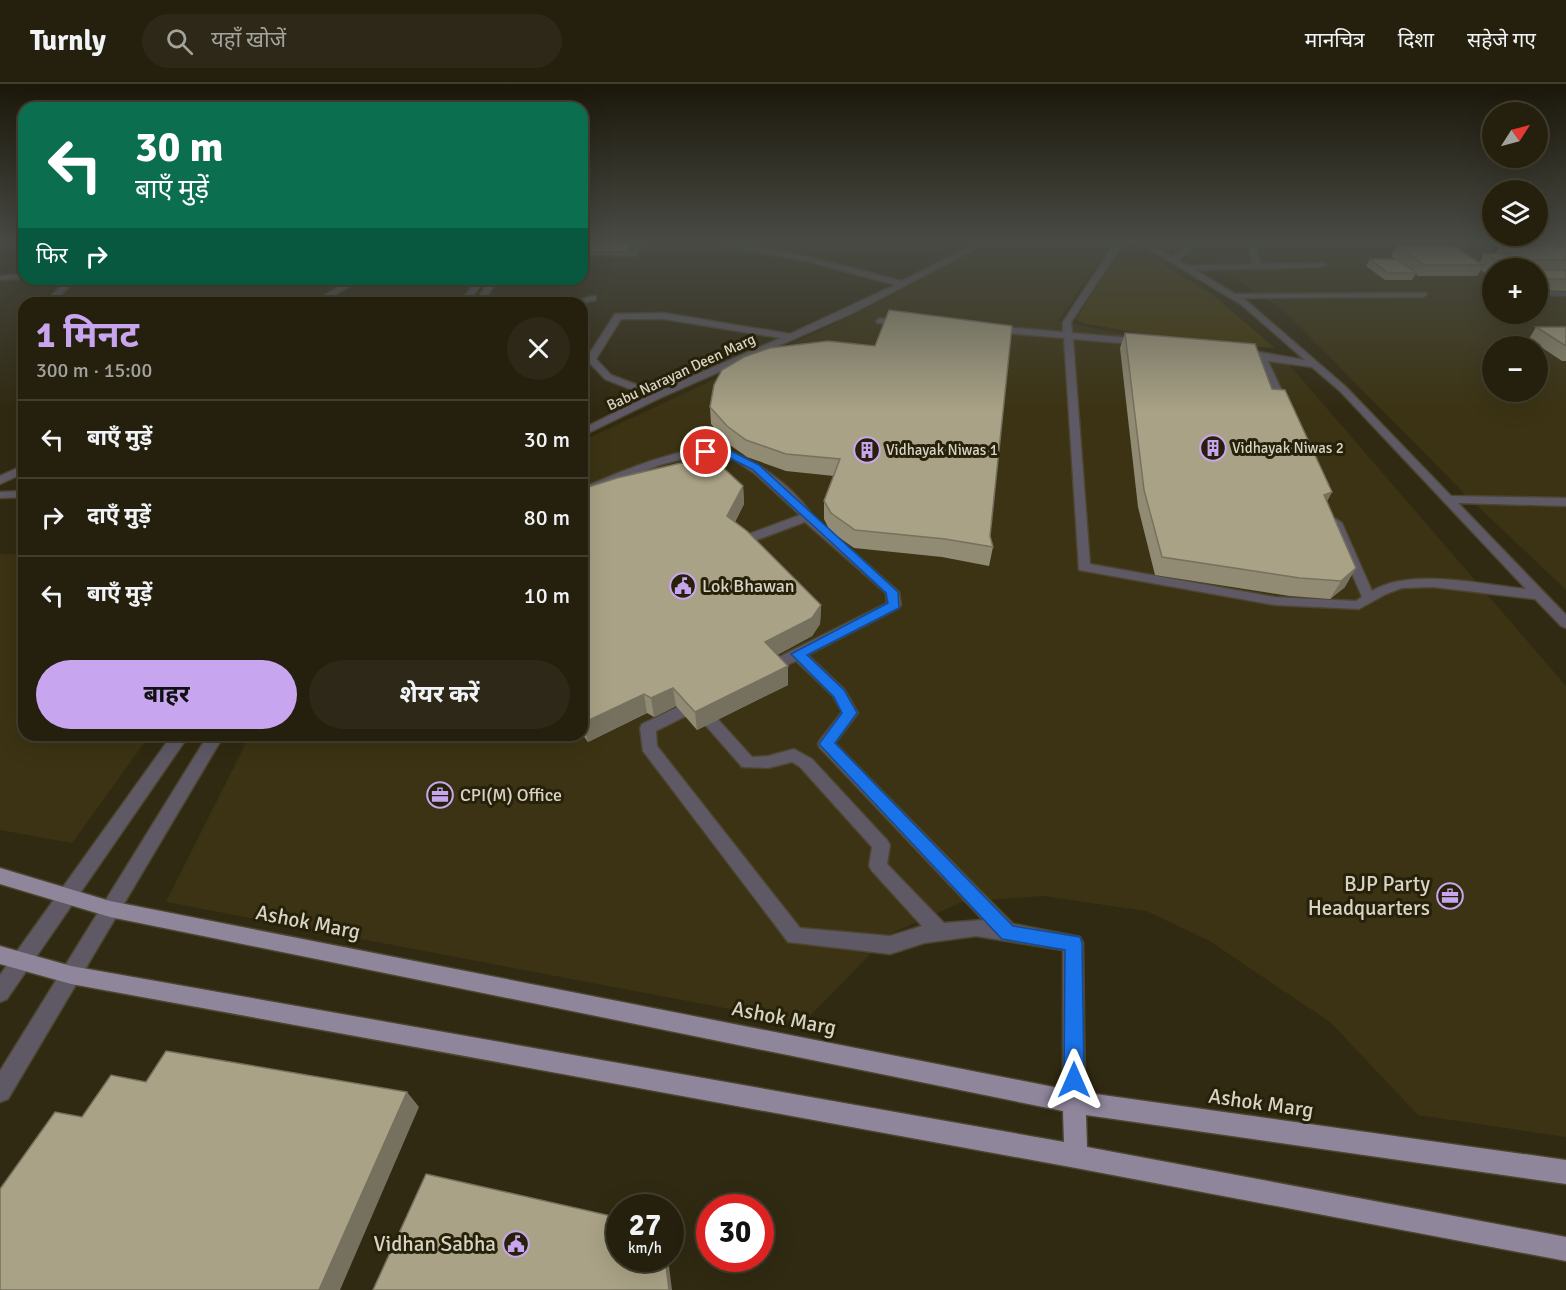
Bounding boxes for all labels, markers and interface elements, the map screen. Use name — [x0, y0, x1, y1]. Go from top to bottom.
search box — [142, 14, 562, 68]
text: Turnly — [30, 24, 106, 58]
icon: search — [163, 25, 196, 58]
text: यहाँ खोजें — [211, 26, 286, 53]
text: मानचित्र — [1305, 27, 1365, 53]
text: दिशा — [1398, 27, 1434, 53]
text: सहेजे गए — [1467, 27, 1536, 53]
north arrow — [1482, 102, 1548, 168]
map controls — [1482, 102, 1548, 402]
text: 30 m — [135, 122, 224, 173]
icon: left — [36, 126, 114, 204]
text: बाएँ मुड़ें — [135, 173, 209, 206]
button: layers — [1482, 180, 1548, 246]
icon: right — [80, 240, 113, 273]
text: फिर — [36, 242, 68, 269]
button: + — [1482, 258, 1548, 324]
text: 1 मिनट — [36, 313, 139, 358]
button: close — [507, 317, 570, 380]
street label: Babu Narayan Deen Marg — [604, 330, 758, 414]
button: − — [1482, 336, 1548, 402]
text: 300 m · 15:00 — [36, 358, 152, 383]
icon: left — [36, 423, 69, 456]
text: बाएँ मुड़ें — [87, 424, 152, 451]
text: 30 m — [524, 426, 570, 453]
pin — [680, 426, 731, 477]
building icon: Vidhayak Niwas 2 — [1198, 433, 1228, 463]
icon: arrive — [689, 435, 722, 468]
building icon: Vidhayak Niwas 1 — [852, 435, 882, 465]
place label: Vidhayak Niwas 2 — [1232, 439, 1344, 457]
place label: Vidhayak Niwas 1 — [886, 441, 998, 459]
icon: right — [36, 501, 69, 534]
text: दाएँ मुड़ें — [87, 502, 151, 529]
text: 80 m — [524, 504, 570, 531]
public building icon: Lok Bhawan — [668, 571, 698, 601]
place label: Lok Bhawan — [702, 575, 795, 597]
icon: left — [36, 579, 69, 612]
text: बाएँ मुड़ें — [87, 580, 152, 607]
text: 10 m — [524, 582, 570, 609]
button: बाहर — [36, 660, 297, 729]
button: शेयर करें — [309, 660, 570, 729]
office icon: CPI(M) Office — [425, 780, 455, 810]
place label: CPI(M) Office — [460, 784, 562, 806]
place label: BJP Party Headquarters — [1308, 871, 1430, 921]
office icon: BJP Party Headquarters — [1435, 881, 1465, 911]
street label: Ashok Marg — [254, 899, 362, 945]
street label: Ashok Marg — [730, 995, 838, 1041]
position arrow — [1042, 1048, 1106, 1112]
street label: Ashok Marg — [1207, 1083, 1315, 1123]
speed limit sign: 30 — [696, 1194, 774, 1272]
text: 27 — [629, 1207, 661, 1244]
public building icon: Vidhan Sabha — [501, 1229, 531, 1259]
place label: Vidhan Sabha — [373, 1231, 496, 1257]
text: km/h — [628, 1239, 662, 1257]

